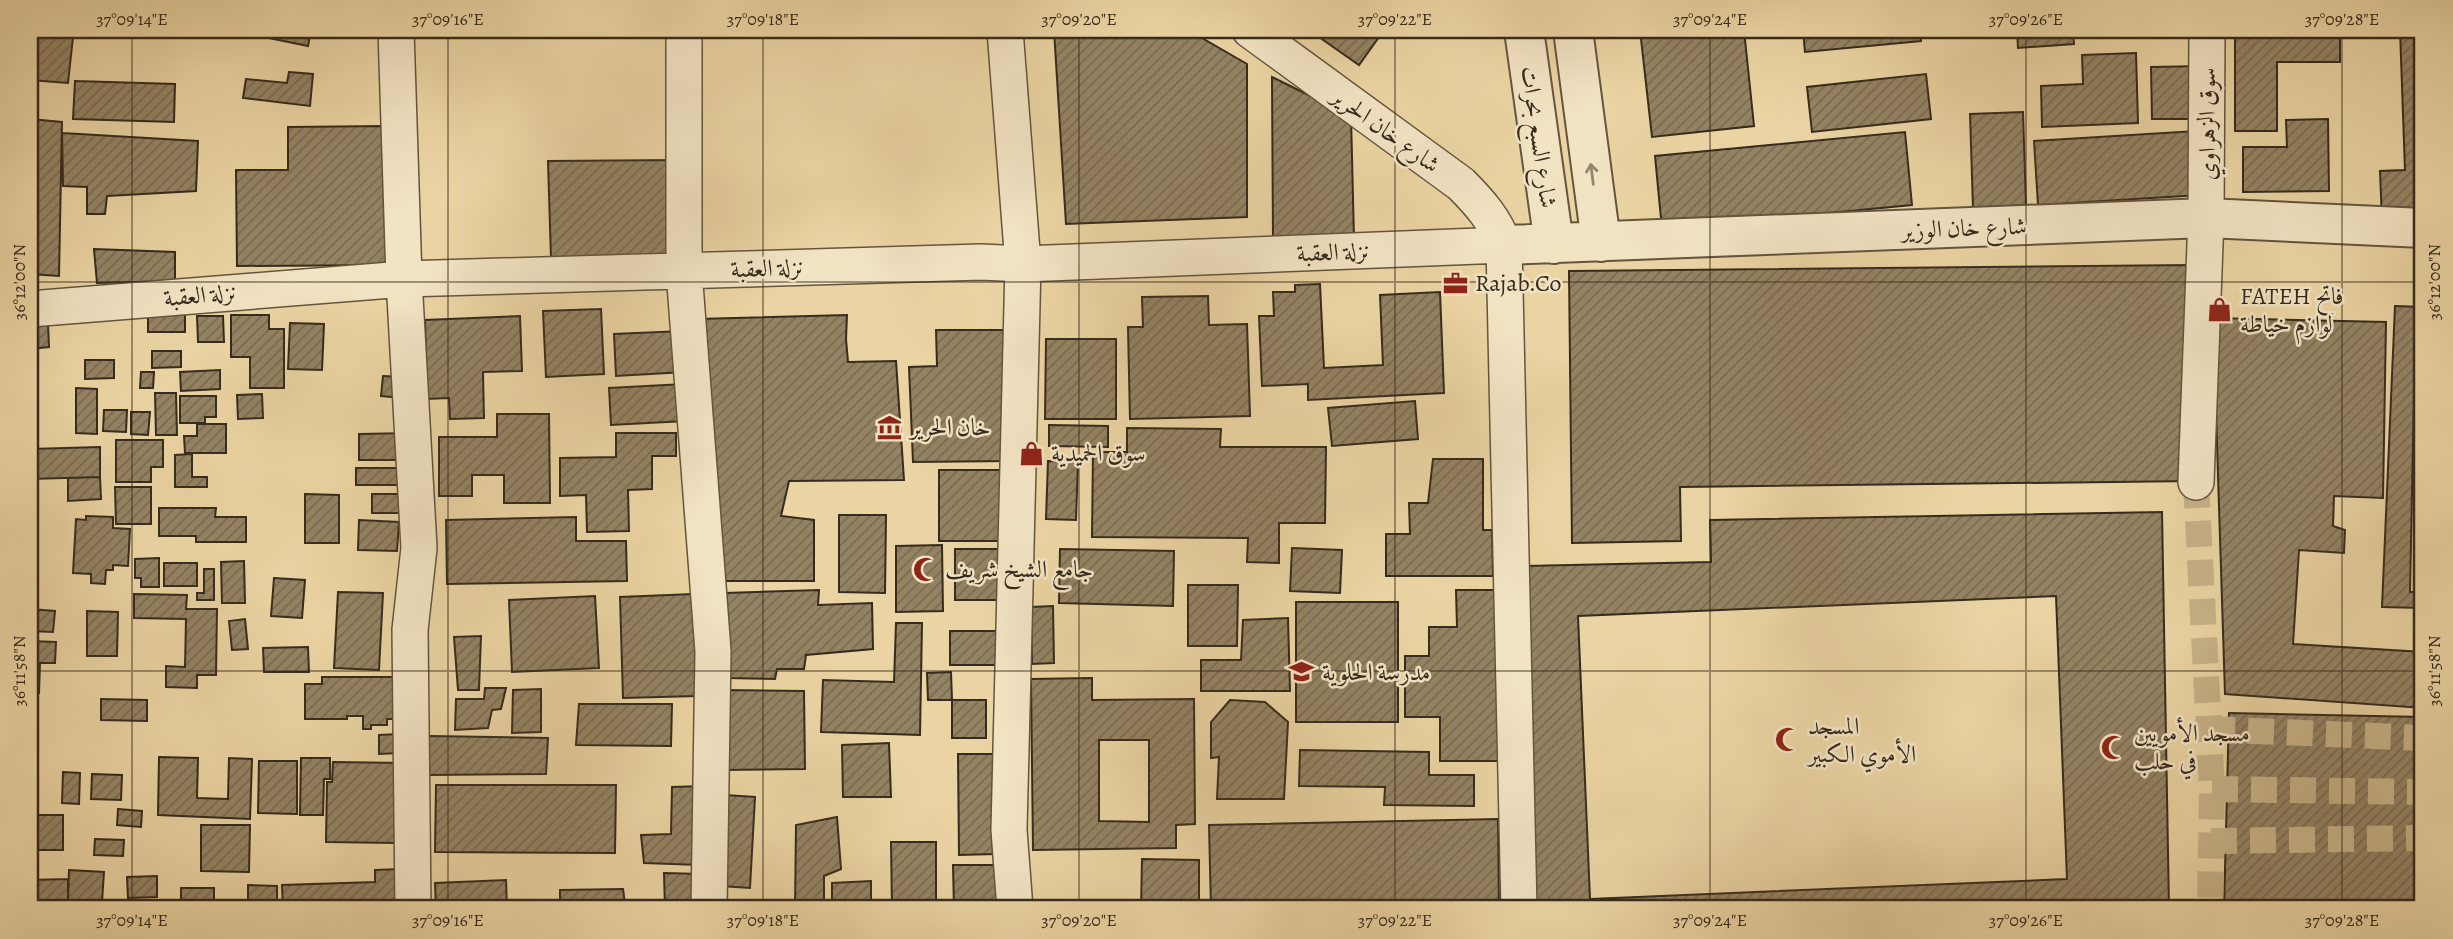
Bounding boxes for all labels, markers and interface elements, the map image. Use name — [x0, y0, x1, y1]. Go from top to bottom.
text: 37°09'14"E — [96, 7, 168, 31]
text: 37°09'16"E — [412, 7, 484, 31]
text: 37°09'18"E — [727, 7, 799, 31]
text: 37°09'20"E — [1041, 7, 1117, 31]
text: 37°09'22"E — [1358, 7, 1432, 31]
text: 37°09'24"E — [1673, 7, 1747, 31]
text: 37°09'26"E — [1989, 7, 2063, 31]
text: 37°09'28"E — [2305, 7, 2379, 31]
street label: شارع السبع بحرات — [1507, 64, 1565, 211]
street label: سوق الزهراوي — [2191, 68, 2226, 180]
street label: شارع خان الحرير — [1320, 78, 1447, 183]
one-way arrow — [1586, 163, 1599, 186]
street label: شارع خان الوزير — [1898, 210, 2027, 250]
street label: نزلة العقبة — [1296, 235, 1370, 269]
text: 36°12'00"N — [7, 244, 31, 320]
text: 36°12'00"N — [2422, 244, 2446, 320]
street label: نزلة العقبة — [730, 251, 804, 285]
place label: Rajab.Co — [1475, 267, 1561, 299]
office icon: Rajab.Co — [1441, 269, 1469, 297]
street label: نزلة العقبة — [162, 276, 238, 314]
place label: FATEH فاتح لوازم خياطة — [2240, 280, 2344, 345]
shop icon: FATEH فاتح لوازم خياطة — [2206, 296, 2234, 324]
place label: خان الحرير — [907, 411, 991, 443]
museum icon: خان الحرير — [876, 413, 904, 441]
place label: سوق الحميدية — [1051, 437, 1146, 469]
shop icon: سوق الحميدية — [1017, 439, 1045, 467]
place label: جامع الشيخ شريف — [945, 553, 1093, 591]
mosque icon: جامع الشيخ شريف — [911, 555, 939, 583]
text: 36°11'58"N — [7, 635, 31, 707]
text: 36°11'58"N — [2422, 635, 2446, 707]
place label: مدرسة الحلوية — [1322, 656, 1430, 688]
school or university icon: مدرسة الحلوية — [1288, 658, 1316, 686]
place label: المسجد الأموي الكبير — [1805, 710, 1916, 773]
place label: مسجد الأمويين في حلب — [2134, 717, 2250, 780]
mosque icon: المسجد الأموي الكبير — [1774, 726, 1802, 754]
mosque icon: مسجد الأمويين في حلب — [2100, 733, 2128, 761]
text: 37°09'14"E — [96, 908, 168, 932]
text: 37°09'16"E — [412, 908, 484, 932]
text: 37°09'18"E — [727, 908, 799, 932]
text: 37°09'20"E — [1041, 908, 1117, 932]
text: 37°09'22"E — [1358, 908, 1432, 932]
text: 37°09'24"E — [1673, 908, 1747, 932]
text: 37°09'26"E — [1989, 908, 2063, 932]
text: 37°09'28"E — [2305, 908, 2379, 932]

